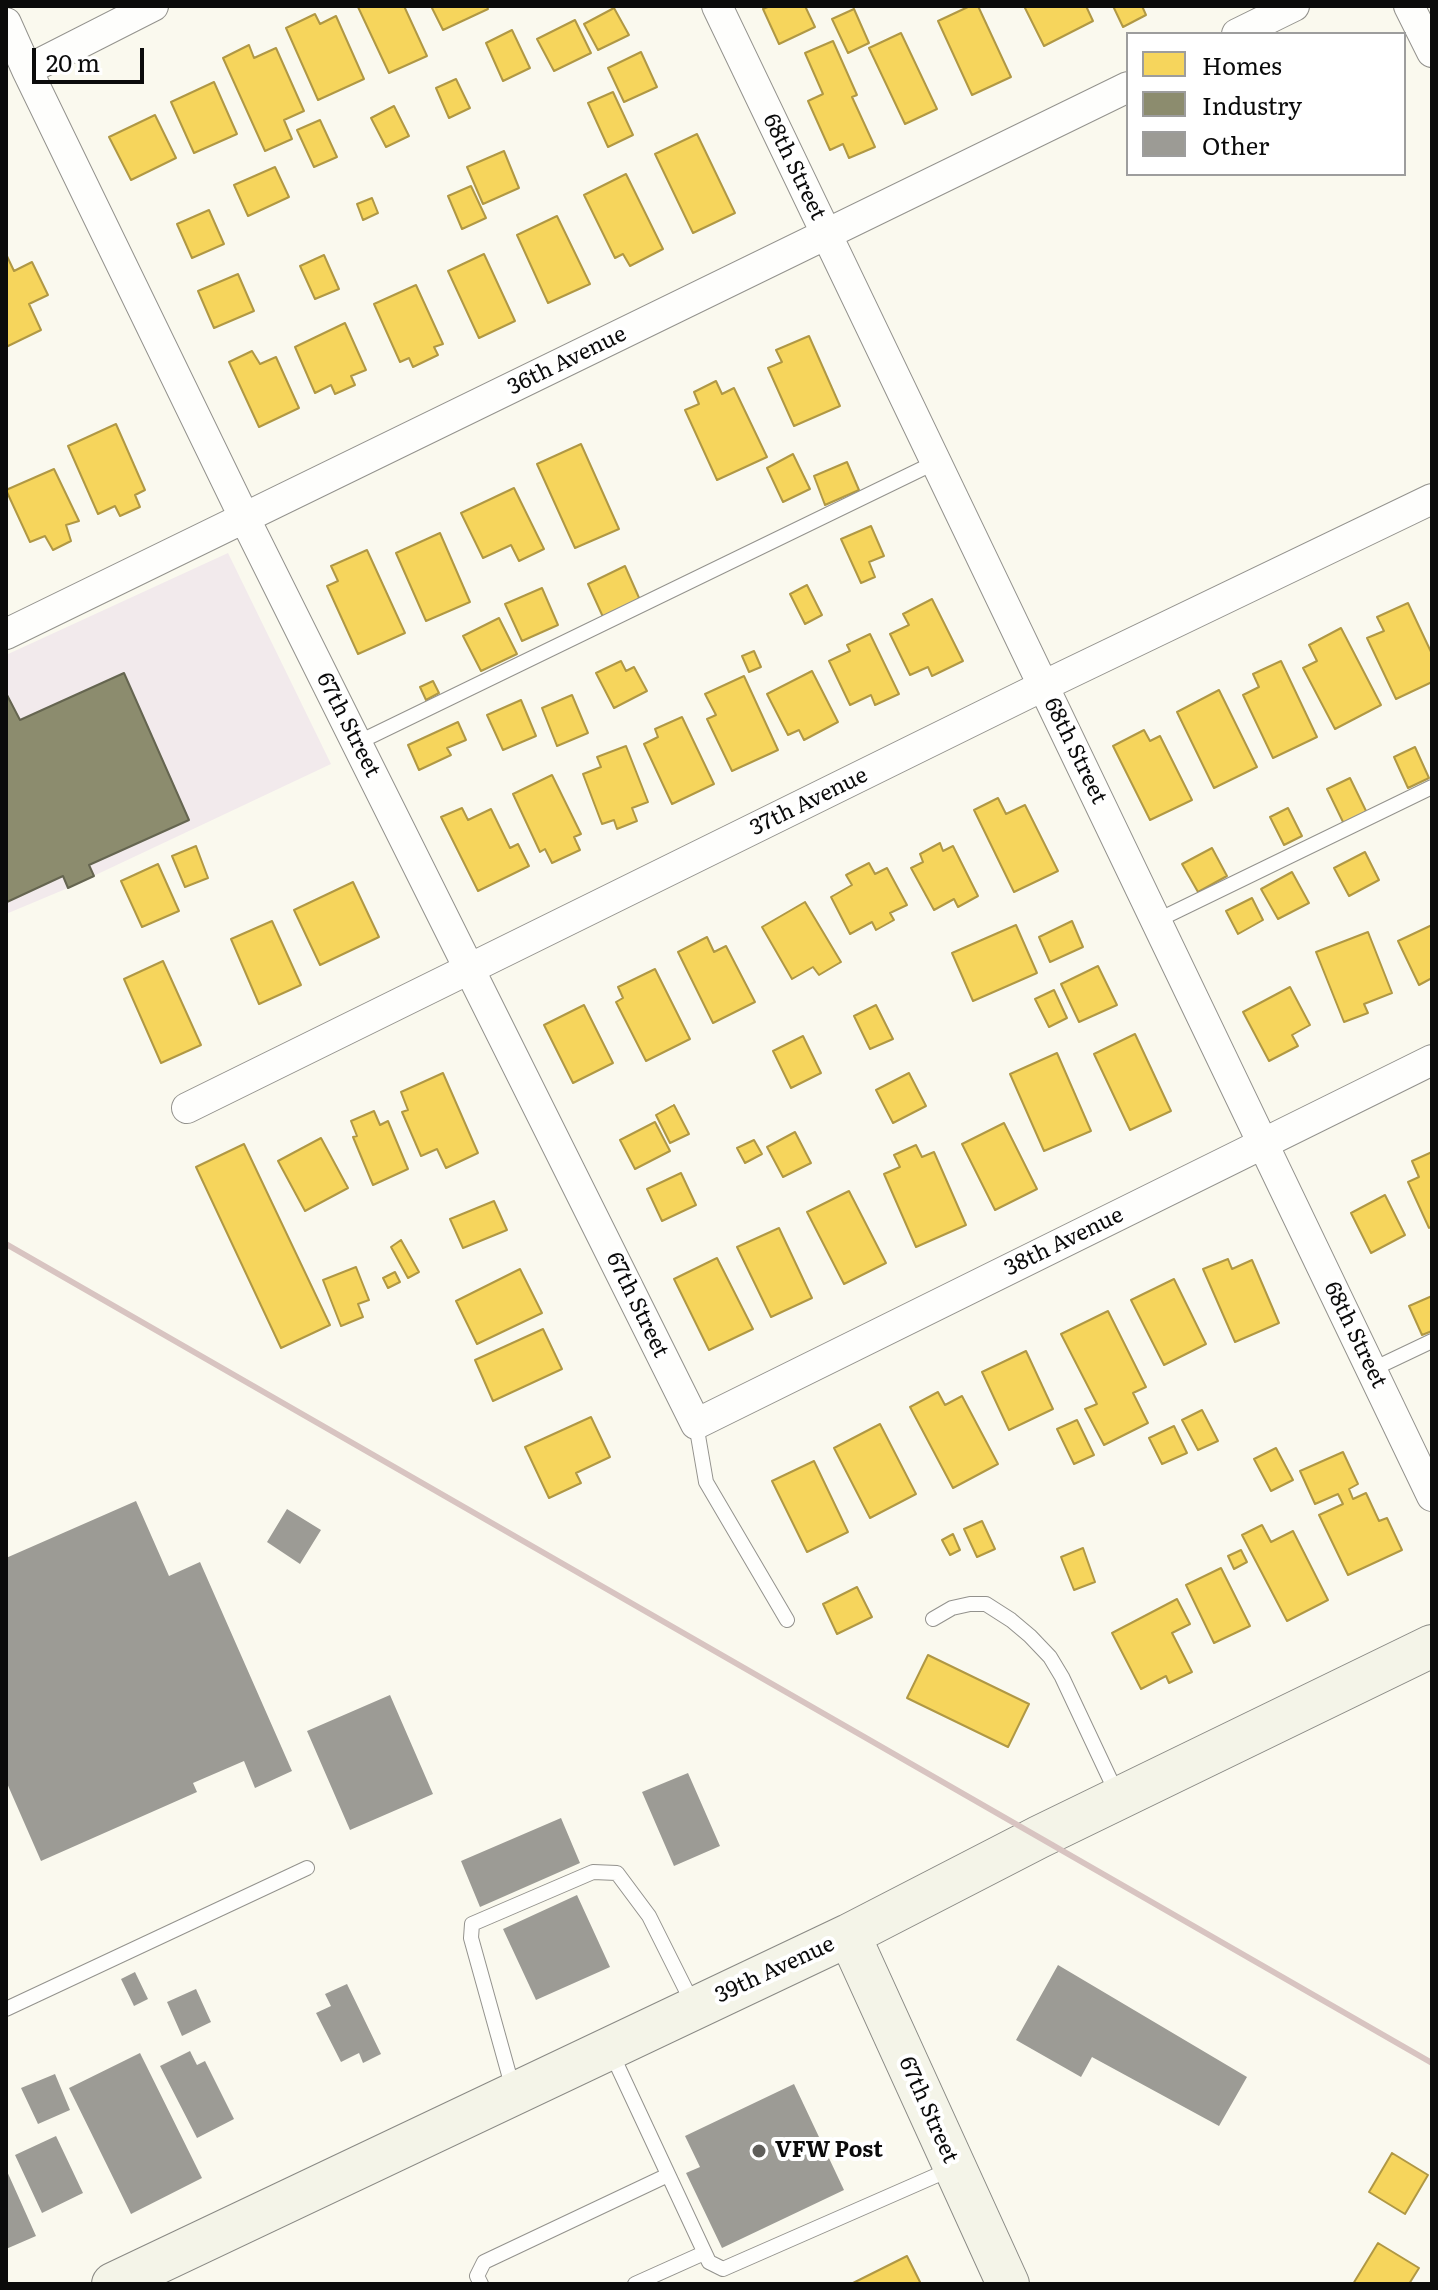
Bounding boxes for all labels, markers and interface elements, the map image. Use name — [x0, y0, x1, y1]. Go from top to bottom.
scale bar — [36, 32, 148, 82]
legend — [1126, 32, 1406, 176]
text: 20 m — [46, 44, 100, 79]
text: Homes — [1202, 47, 1282, 82]
text: Industry — [1202, 87, 1302, 122]
street label: 68th Street — [757, 110, 831, 224]
text: Other — [1202, 127, 1269, 162]
street label: 36th Avenue — [503, 321, 631, 401]
street label: 67th Street — [310, 668, 386, 782]
street label: 68th Street — [1038, 694, 1112, 808]
street label: 37th Avenue — [746, 762, 872, 842]
street label: 38th Avenue — [1000, 1202, 1128, 1282]
street label: 67th Street — [600, 1248, 674, 1362]
street label: 68th Street — [1318, 1278, 1392, 1392]
street label: 39th Avenue — [711, 1931, 839, 2009]
street label: 67th Street — [893, 2053, 963, 2167]
place label: VFW Post — [775, 2138, 883, 2164]
marker: VFW Post — [750, 2142, 768, 2160]

